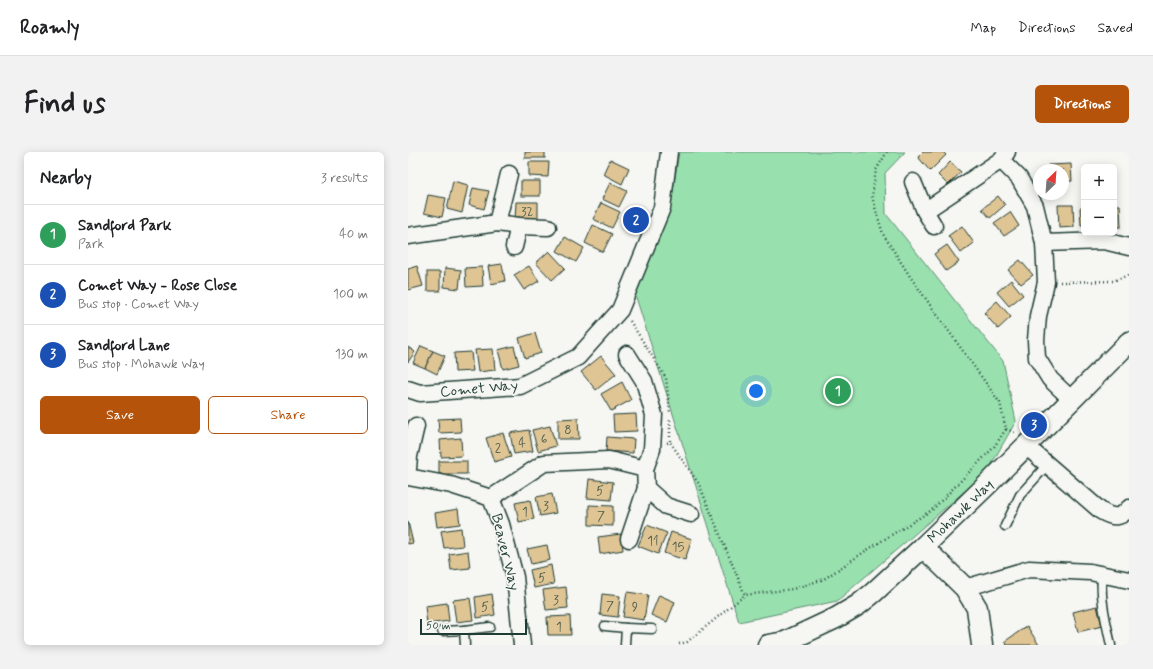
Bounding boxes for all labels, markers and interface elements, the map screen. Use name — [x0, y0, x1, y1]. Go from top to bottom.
text: Roamly — [20, 15, 79, 40]
text: Map — [970, 19, 996, 37]
text: Directions — [1018, 19, 1076, 37]
text: Saved — [1098, 19, 1133, 37]
button: Directions — [1035, 85, 1129, 123]
text: Find us — [24, 86, 105, 123]
north arrow — [1033, 164, 1069, 200]
map controls — [1081, 164, 1117, 236]
button: + — [1081, 164, 1117, 200]
text: Nearby — [40, 167, 92, 189]
text: 3 results — [321, 170, 368, 187]
button: − — [1081, 200, 1117, 236]
house number: 32 — [521, 204, 534, 221]
pin: 2 — [623, 205, 649, 235]
text: Sandford Park — [78, 216, 171, 236]
text: 1 — [50, 226, 56, 243]
text: 40 m — [339, 226, 368, 243]
text: Park — [78, 236, 104, 253]
text: Comet Way - Rose Close — [78, 276, 237, 296]
text: 2 — [50, 286, 56, 303]
text: 100 m — [333, 286, 368, 303]
text: Bus stop · Comet Way — [78, 296, 199, 313]
text: Sandford Lane — [78, 336, 170, 356]
text: 3 — [50, 346, 56, 363]
text: 130 m — [335, 346, 368, 363]
text: Bus stop · Mohawk Way — [78, 356, 205, 373]
street label: Comet Way — [439, 376, 519, 402]
pin: 1 — [825, 376, 851, 406]
your location — [746, 381, 766, 401]
button: Save — [40, 396, 200, 434]
button: Share — [208, 396, 368, 434]
pin: 3 — [1021, 410, 1047, 440]
house number: 8 — [564, 422, 572, 439]
house number: 6 — [541, 431, 548, 448]
house number: 4 — [518, 435, 526, 452]
house number: 2 — [495, 440, 502, 457]
street label: Mohawk Way — [923, 475, 998, 548]
house number: 5 — [596, 483, 604, 500]
house number: 3 — [543, 498, 549, 515]
house number: 1 — [522, 504, 528, 521]
house number: 7 — [597, 508, 605, 525]
street label: Beaver Way — [486, 512, 524, 593]
house number: 11 — [647, 533, 659, 550]
house number: 15 — [672, 539, 684, 556]
house number: 5 — [538, 570, 546, 587]
house number: 3 — [553, 592, 559, 609]
house number: 7 — [606, 598, 614, 615]
house number: 5 — [481, 599, 489, 616]
house number: 9 — [632, 599, 638, 616]
scale bar — [420, 617, 527, 636]
text: 50 m — [426, 619, 451, 633]
house number: 1 — [556, 619, 562, 636]

